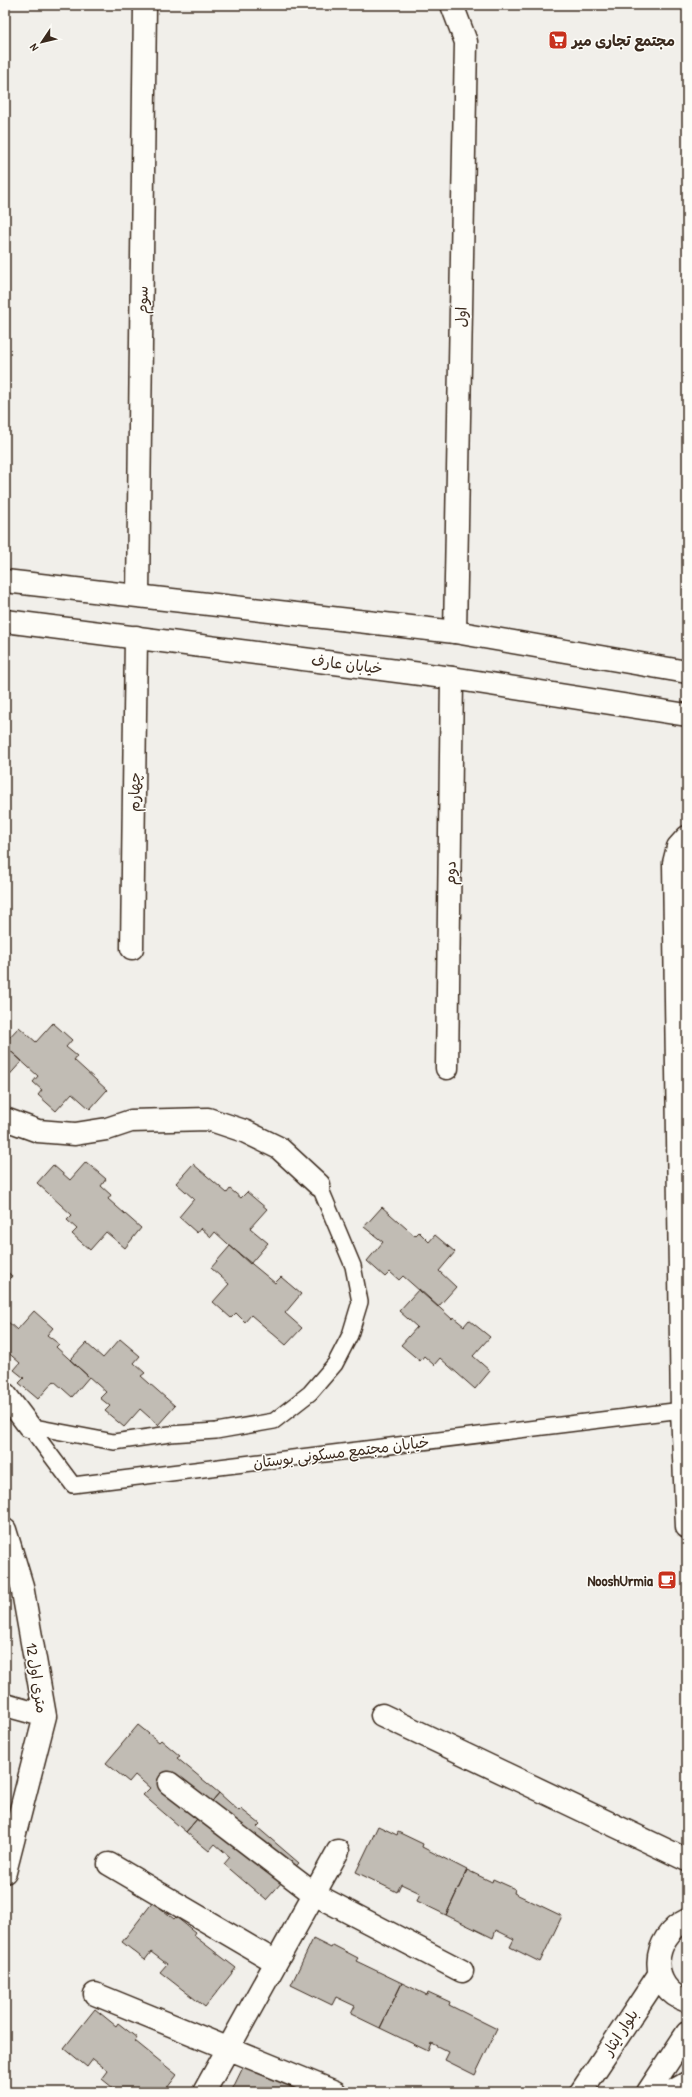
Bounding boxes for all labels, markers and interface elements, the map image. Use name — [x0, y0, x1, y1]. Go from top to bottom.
north arrow — [22, 22, 62, 62]
supermarket icon: مجتمع تجاری میر — [547, 29, 569, 51]
place label: مجتمع تجاری میر — [570, 30, 675, 52]
text: N — [26, 41, 41, 54]
street label: سوم — [131, 286, 155, 314]
street label: اول — [450, 306, 472, 328]
street label: خیابان عارف — [310, 649, 384, 679]
street label: چهارم — [123, 772, 146, 812]
street label: دوم — [439, 861, 463, 885]
street label: خیابان مجتمع مسکونی بوستان — [252, 1431, 430, 1474]
cafe icon: NooshUrmia — [656, 1569, 678, 1591]
place label: NooshUrmia — [587, 1570, 653, 1591]
street label: 12 متری اول — [21, 1641, 53, 1715]
street label: بلوار ایثار — [597, 2005, 643, 2060]

